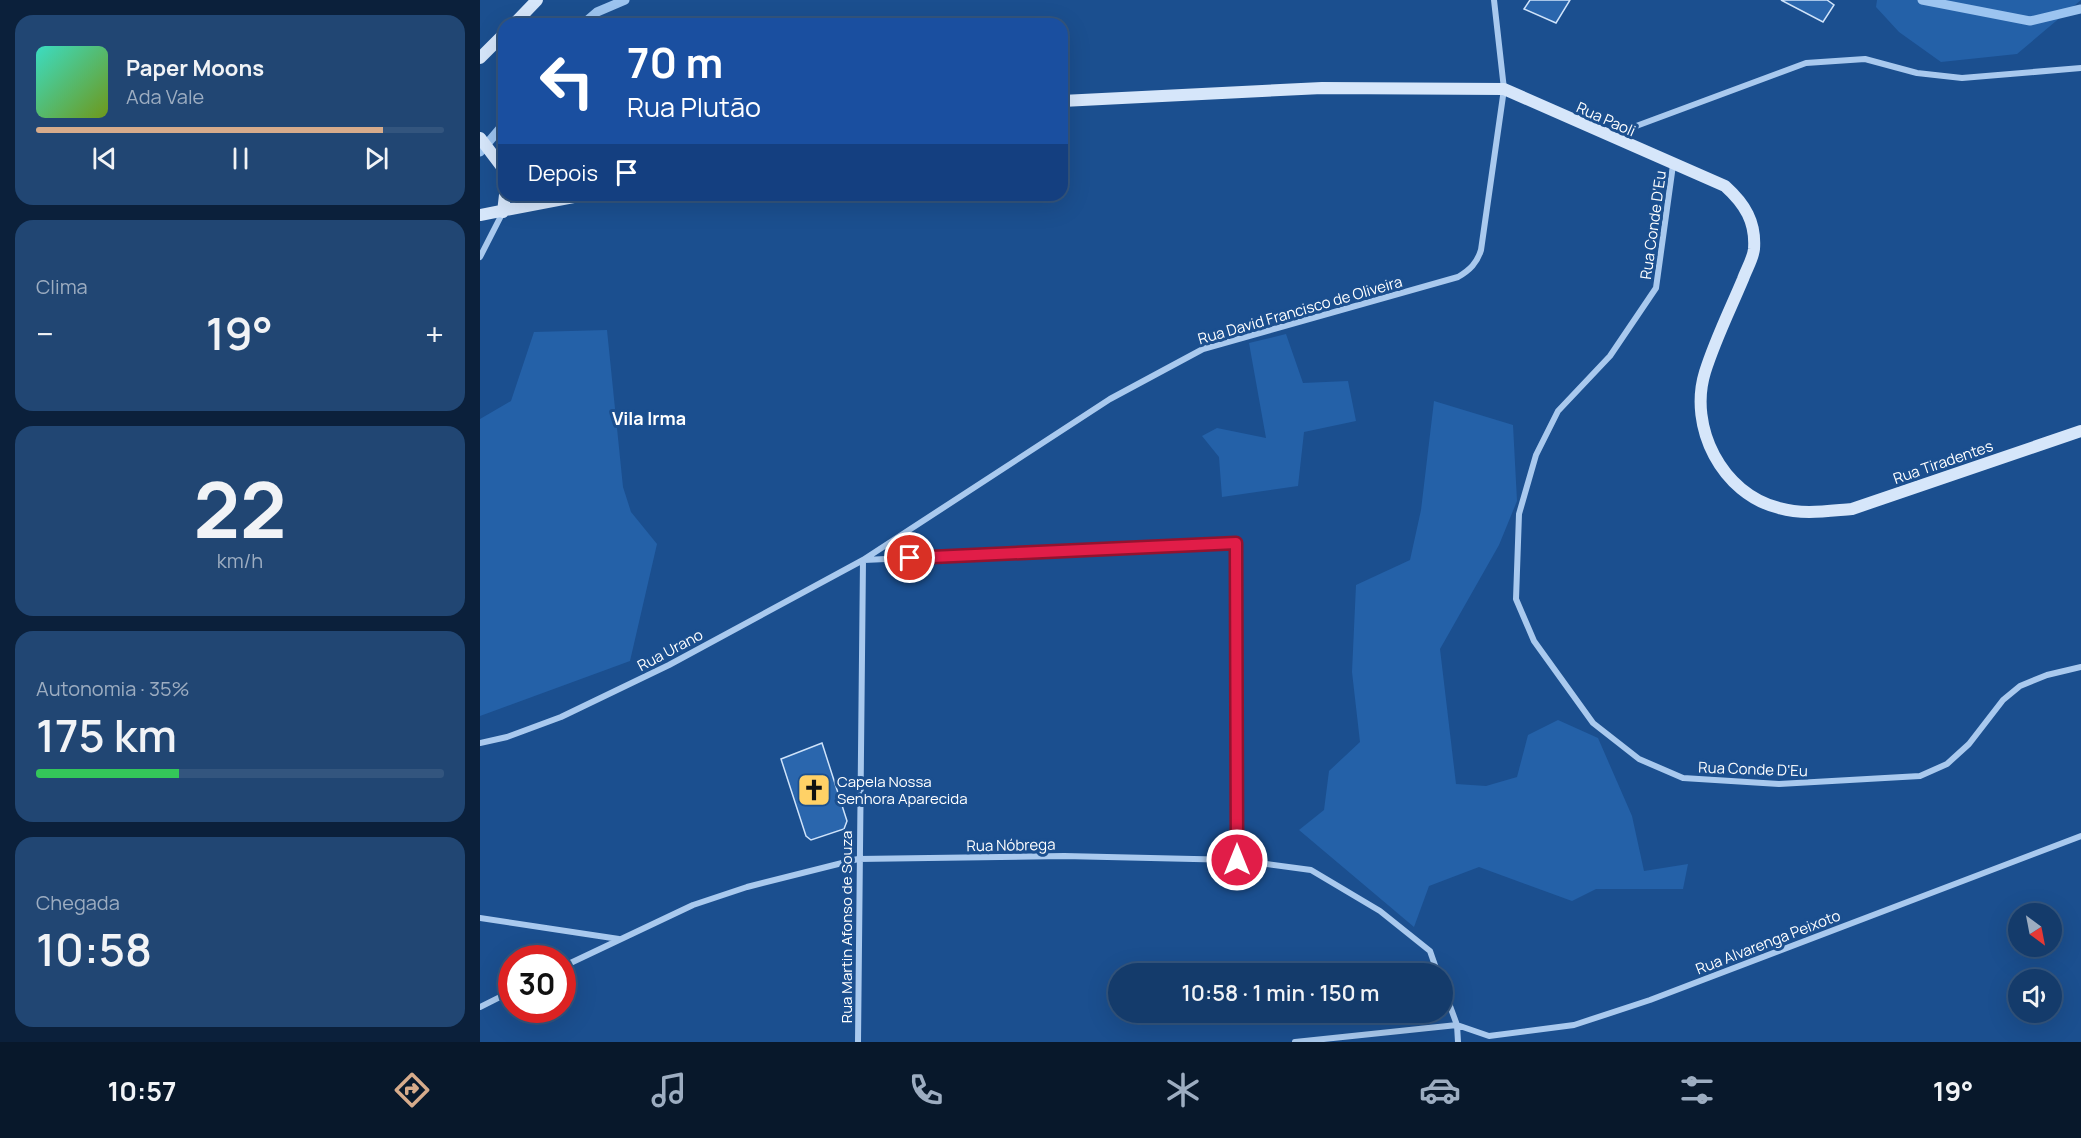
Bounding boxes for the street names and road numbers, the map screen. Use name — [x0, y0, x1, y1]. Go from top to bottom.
street label: Rua Paoli — [1573, 97, 1639, 141]
street label: Rua Conde D'Eu — [1635, 169, 1671, 281]
street label: Rua David Francisco de Oliveira — [1195, 271, 1405, 349]
street label: Rua Tiradentes — [1890, 435, 1996, 489]
street label: Rua Urano — [634, 624, 707, 676]
street label: Rua Conde D'Eu — [1698, 757, 1808, 781]
street label: Rua Martin Afonso de Souza — [836, 831, 857, 1023]
street label: Rua Nóbrega — [966, 834, 1056, 856]
street label: Rua Alvarenga Peixoto — [1693, 905, 1844, 979]

